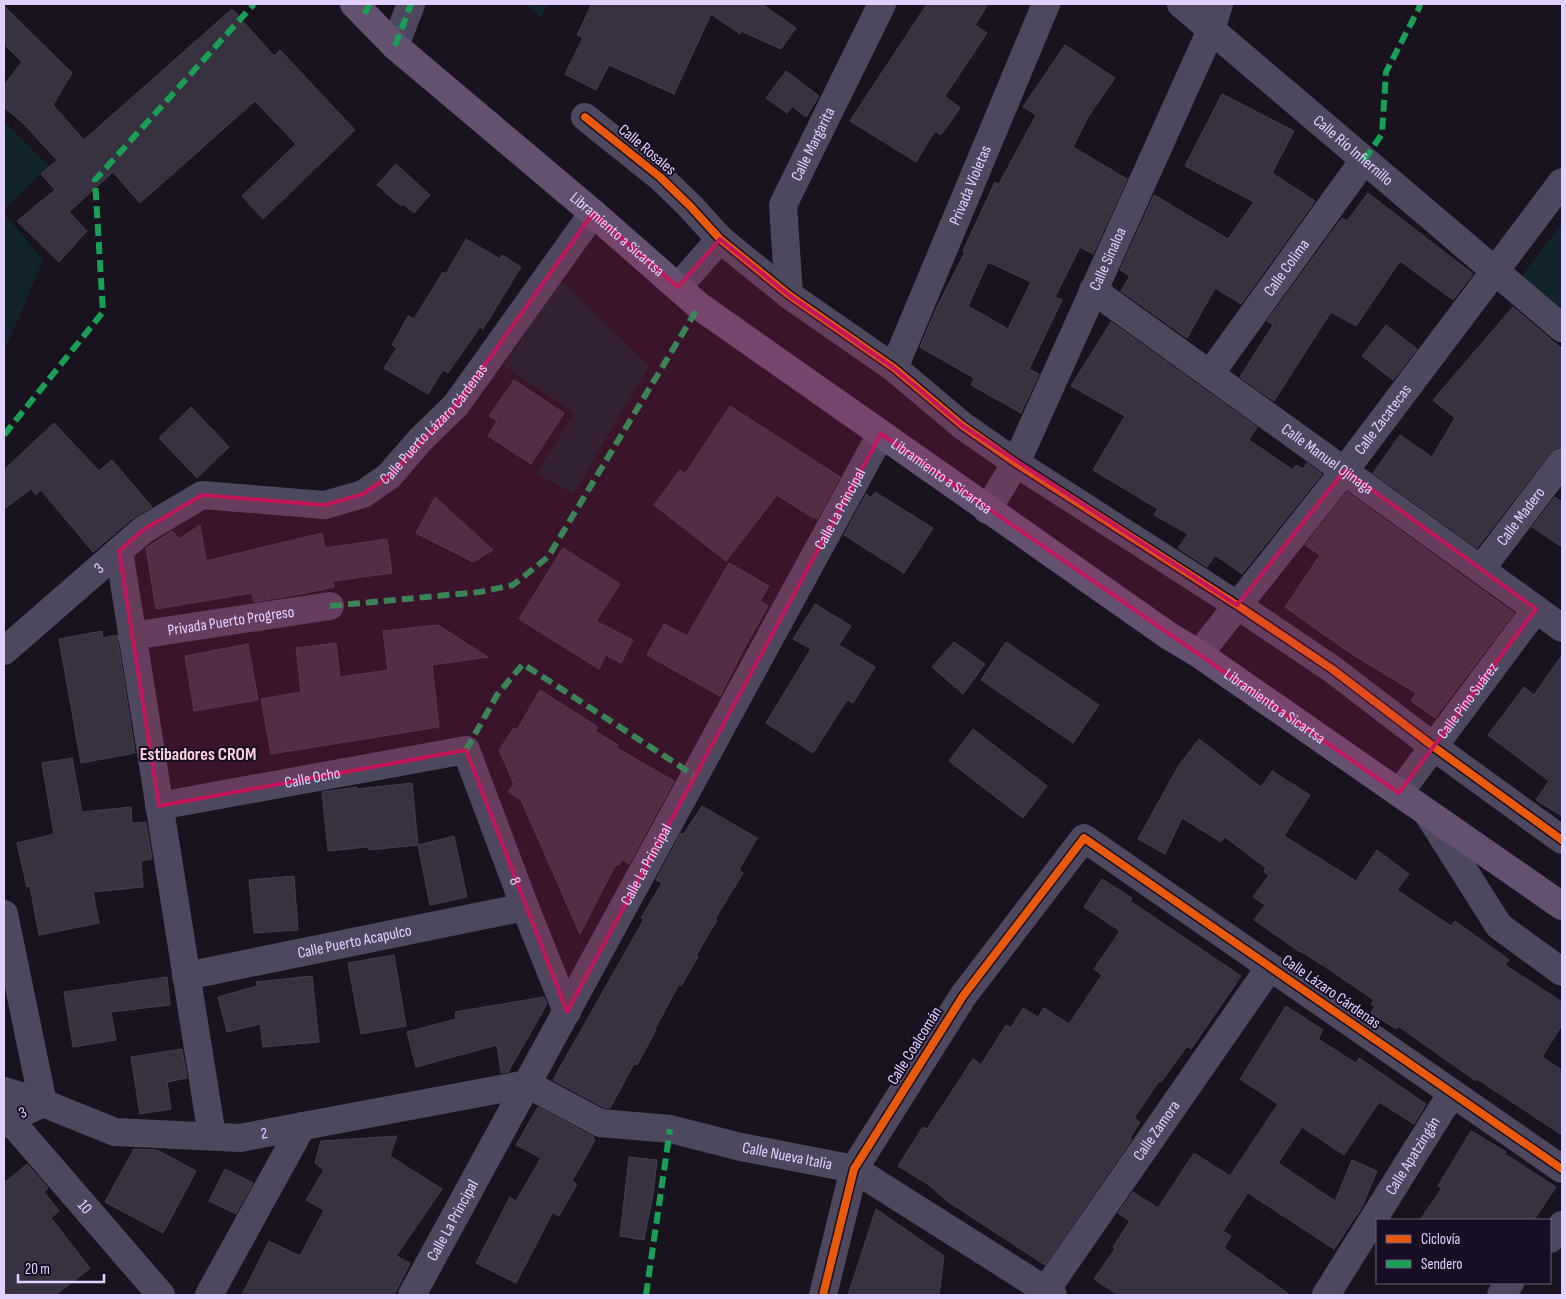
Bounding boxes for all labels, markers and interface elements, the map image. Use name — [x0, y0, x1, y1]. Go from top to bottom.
street label: Calle Margarita — [787, 104, 839, 184]
street label: Calle Río Infiernillo — [1309, 111, 1397, 190]
street label: Calle Rosales — [614, 120, 680, 180]
street label: Privada Violetas — [945, 142, 995, 228]
street label: Libramiento a Sicartsa — [566, 188, 668, 281]
street label: Calle Sinaloa — [1085, 224, 1130, 294]
street label: Calle Colima — [1260, 235, 1313, 300]
street label: Calle Puerto Lázaro Cárdenas — [376, 360, 492, 489]
street label: Calle Zacatecas — [1350, 381, 1416, 458]
street label: Calle Manuel Ojinaga — [1278, 419, 1377, 499]
street label: Libramiento a Sicartsa — [887, 434, 996, 518]
street label: Calle La Principal — [810, 465, 870, 553]
street label: Calle Madero — [1493, 483, 1549, 549]
street label: 3 — [90, 559, 108, 578]
street label: Privada Puerto Progreso — [166, 602, 295, 640]
street label: Calle Pino Suárez — [1433, 659, 1503, 743]
street label: Libramiento a Sicartsa — [1220, 665, 1329, 748]
district label: Estibadores CROM — [140, 744, 256, 765]
street label: Calle Ocho — [283, 764, 342, 792]
street label: Calle La Principal — [617, 821, 676, 909]
street label: 8 — [505, 874, 525, 888]
street label: Calle Puerto Acapulco — [296, 921, 413, 963]
street label: Calle Lázaro Cárdenas — [1278, 951, 1384, 1033]
street label: Calle Coalcomán — [884, 1004, 946, 1088]
street label: Calle Zamora — [1129, 1097, 1184, 1164]
street label: 3 — [16, 1103, 30, 1123]
street label: Calle Apatzingán — [1381, 1113, 1444, 1198]
street label: 2 — [259, 1124, 269, 1143]
street label: Calle Nueva Italia — [741, 1138, 834, 1174]
street label: Calle La Principal — [423, 1176, 482, 1264]
street label: 10 — [73, 1196, 96, 1218]
legend — [1376, 1219, 1551, 1284]
text: Ciclovía — [1421, 1230, 1461, 1249]
scale bar — [18, 1252, 104, 1284]
text: Sendero — [1421, 1255, 1462, 1274]
text: 20 m — [25, 1260, 50, 1279]

